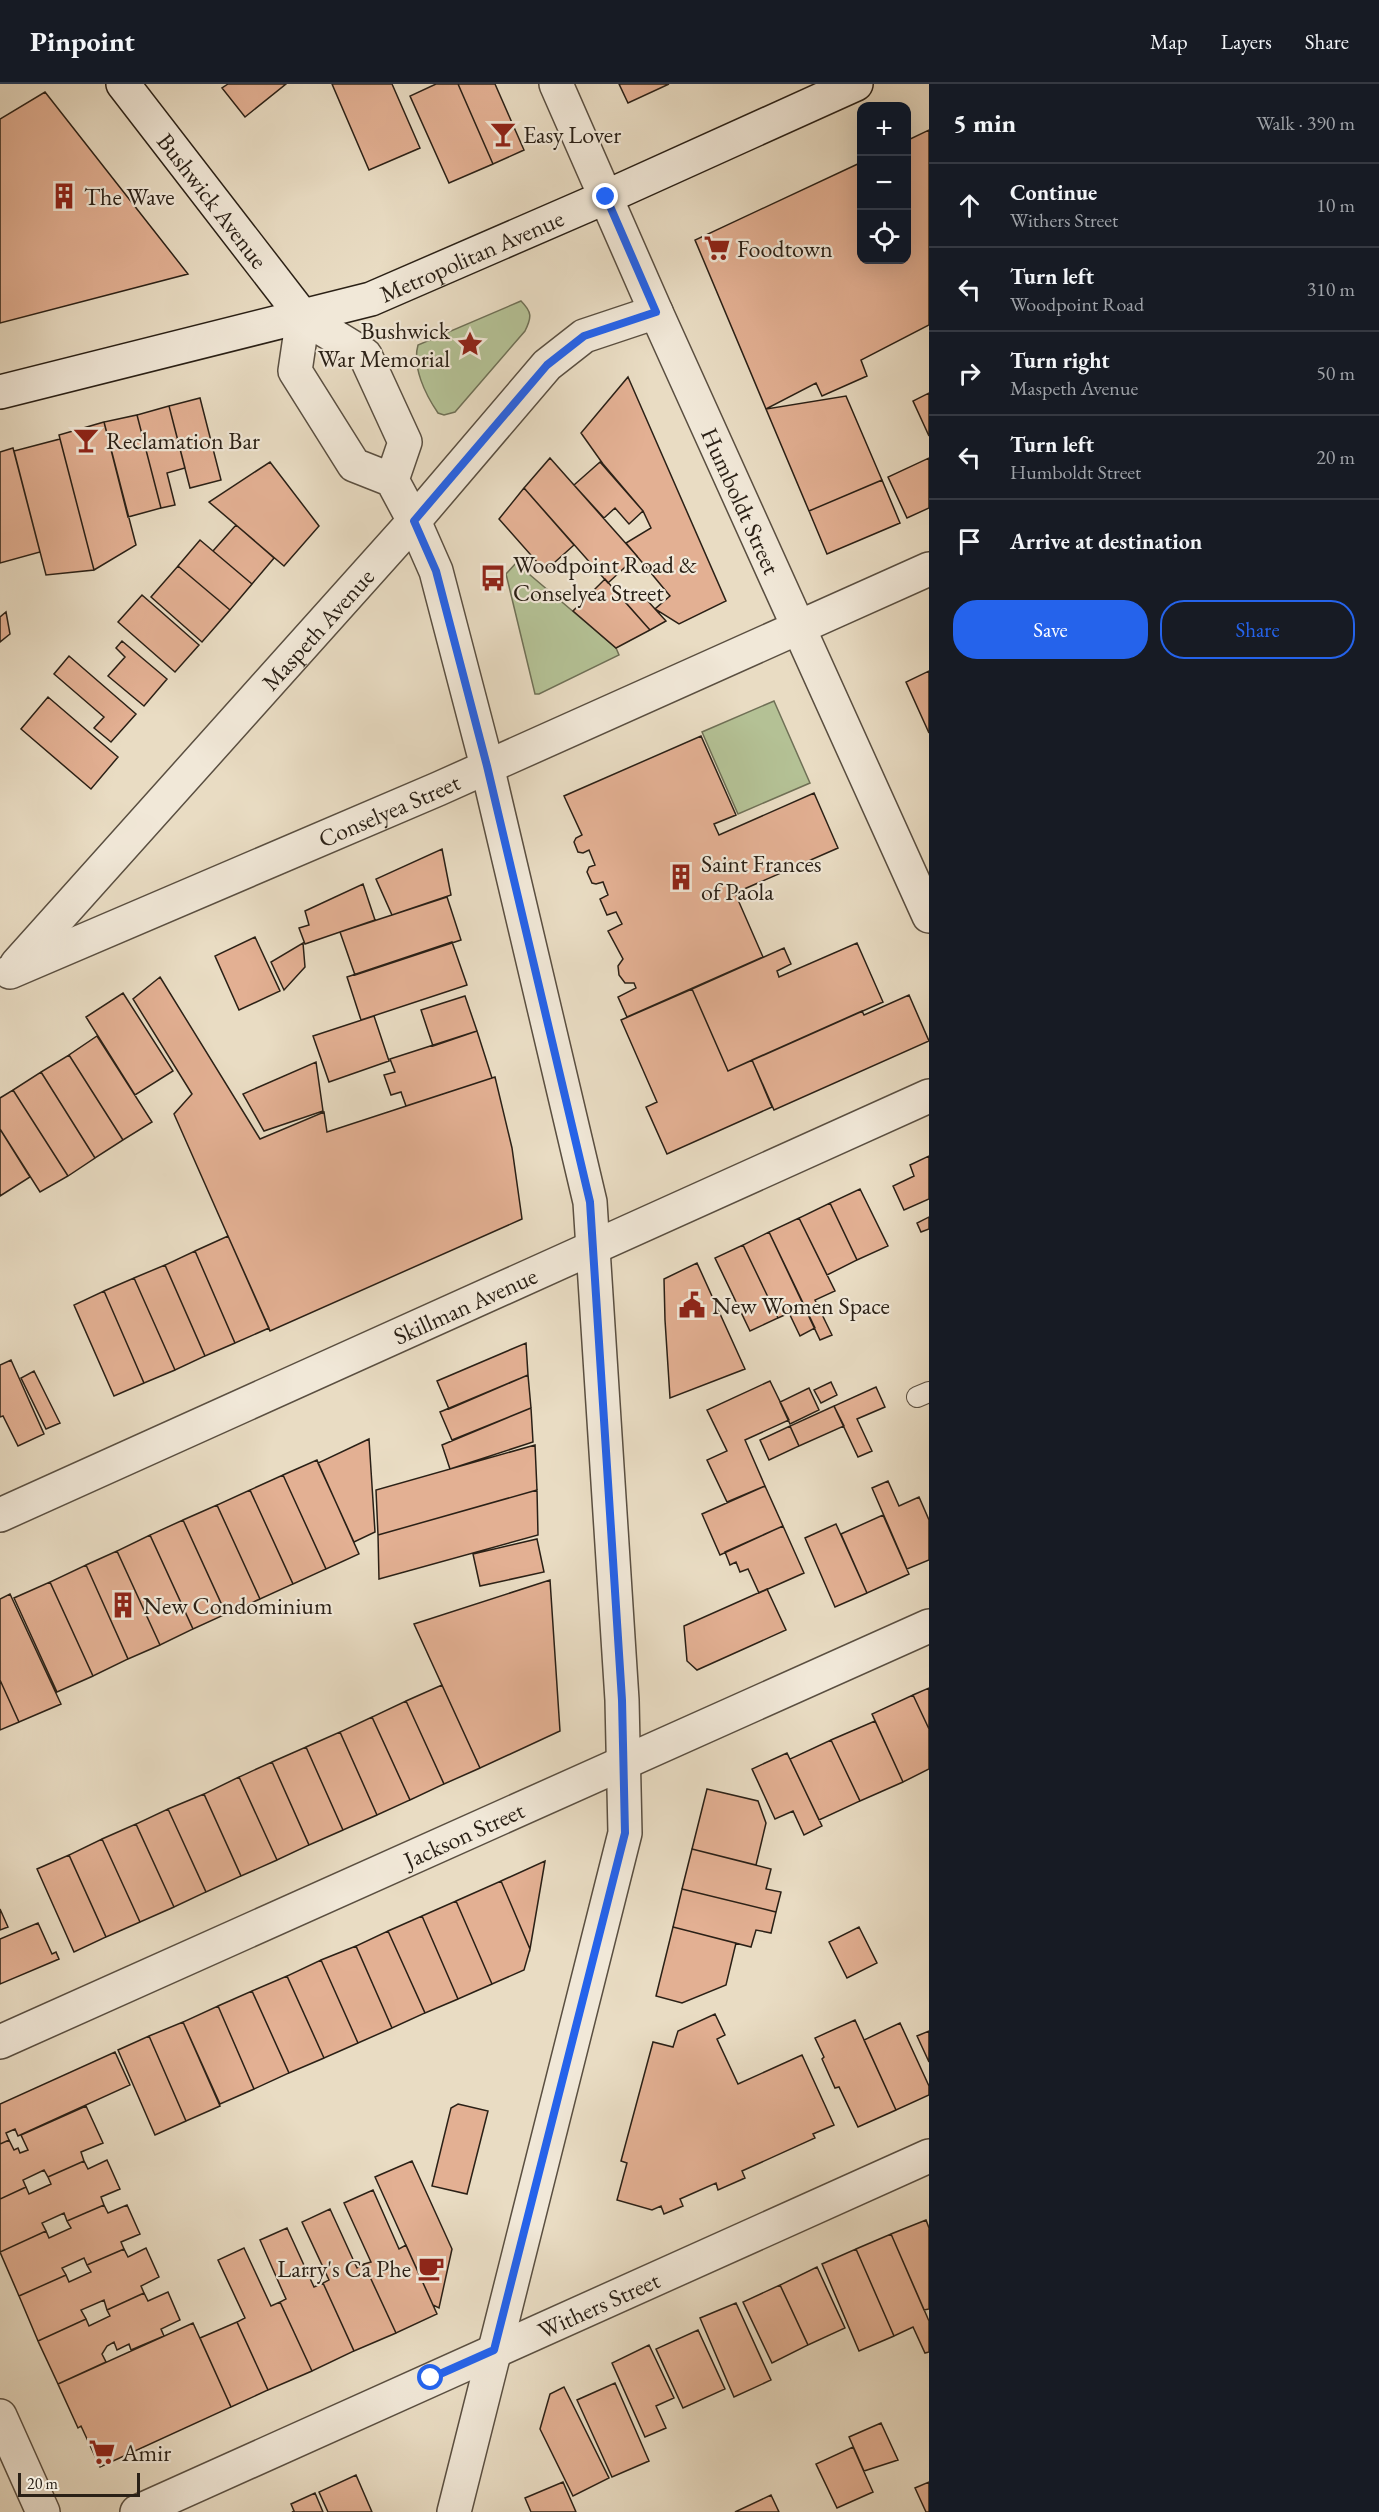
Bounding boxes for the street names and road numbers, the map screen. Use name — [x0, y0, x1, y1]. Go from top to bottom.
street label: Bushwick Avenue — [151, 126, 275, 274]
street label: Metropolitan Avenue — [375, 202, 568, 309]
street label: Humboldt Street — [695, 422, 788, 579]
street label: Maspeth Avenue — [254, 561, 380, 697]
street label: Conselyea Street — [313, 766, 465, 854]
street label: Skillman Avenue — [388, 1259, 542, 1351]
street label: Jackson Street — [397, 1794, 529, 1876]
street label: Withers Street — [533, 2264, 665, 2345]

